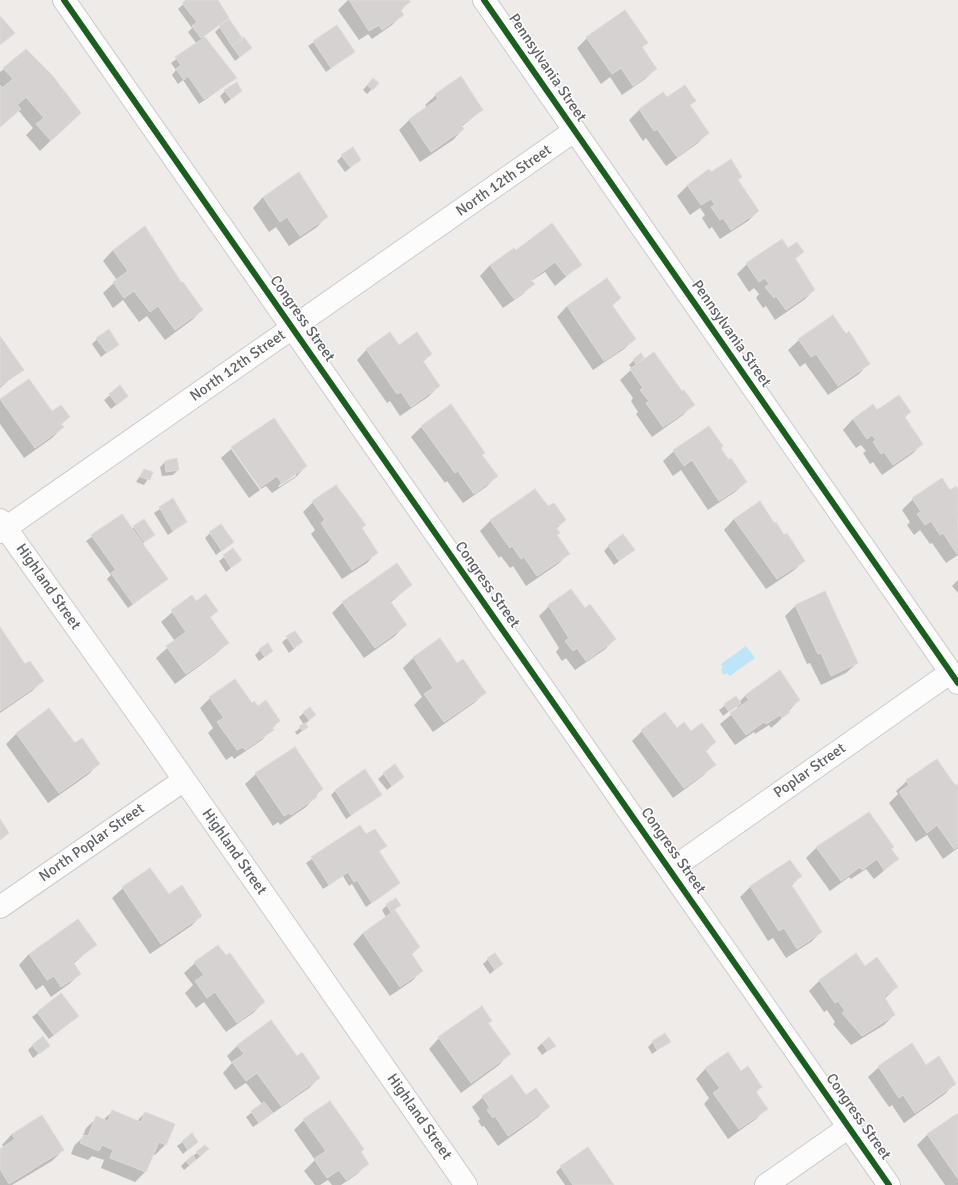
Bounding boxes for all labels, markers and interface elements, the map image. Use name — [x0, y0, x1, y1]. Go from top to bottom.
street label: Pennsylvania Street — [504, 11, 590, 125]
street label: North 12th Street — [453, 141, 555, 221]
street label: Congress Street — [266, 272, 338, 366]
street label: Pennsylvania Street — [687, 277, 775, 391]
street label: North 12th Street — [187, 326, 289, 406]
street label: Congress Street — [451, 538, 523, 632]
street label: Highland Street — [12, 541, 84, 633]
street label: Poplar Street — [771, 740, 849, 802]
street label: North Poplar Street — [36, 800, 148, 886]
street label: Congress Street — [637, 804, 709, 898]
street label: Highland Street — [198, 806, 270, 898]
street label: Congress Street — [822, 1070, 894, 1164]
street label: Highland Street — [383, 1071, 455, 1163]

